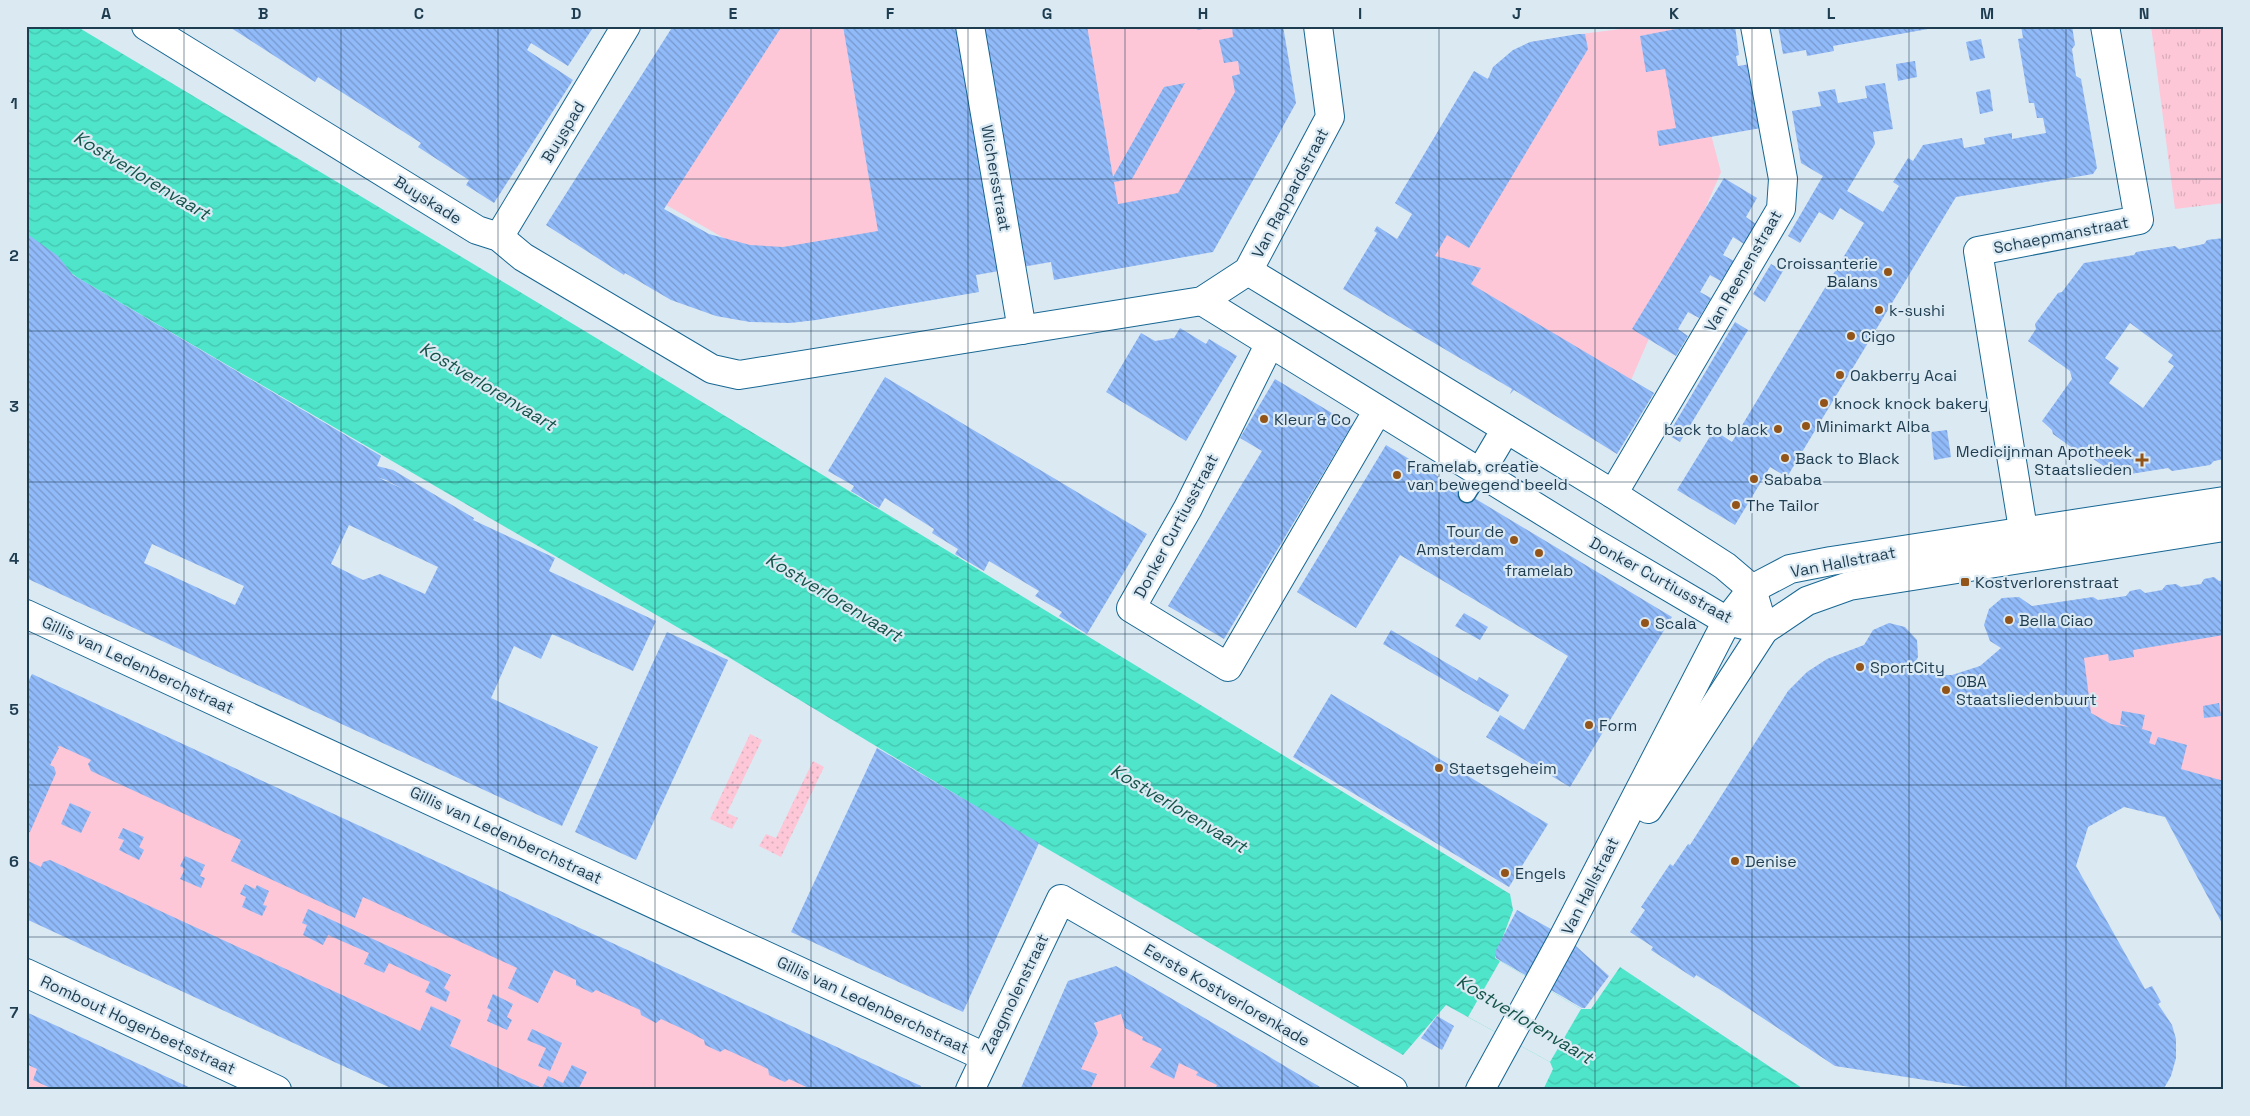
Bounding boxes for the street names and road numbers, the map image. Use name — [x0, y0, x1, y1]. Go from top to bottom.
street label: Buyspad — [536, 97, 590, 167]
street label: Wichersstraat — [976, 123, 1016, 233]
street label: Van Rappardstraat — [1247, 124, 1333, 262]
street label: Buyskade — [390, 171, 466, 229]
street label: Van Reenenstraat — [1700, 206, 1786, 336]
street label: Schaepmanstraat — [1992, 212, 2130, 258]
street label: Donker Curtiusstraat — [1129, 450, 1223, 602]
street label: Donker Curtiusstraat — [1586, 532, 1736, 628]
street label: Van Hallstraat — [1789, 542, 1897, 582]
street label: Gillis van Ledenberchstraat — [39, 611, 237, 719]
street label: Gillis van Ledenberchstraat — [407, 781, 605, 889]
street label: Van Hallstraat — [1556, 834, 1624, 938]
street label: Zaagmolenstraat — [977, 930, 1053, 1058]
street label: Eerste Kostverlorenkade — [1140, 939, 1314, 1051]
street label: Gillis van Ledenberchstraat — [774, 951, 972, 1059]
street label: Rombout Hogerbeetsstraat — [37, 971, 239, 1079]

